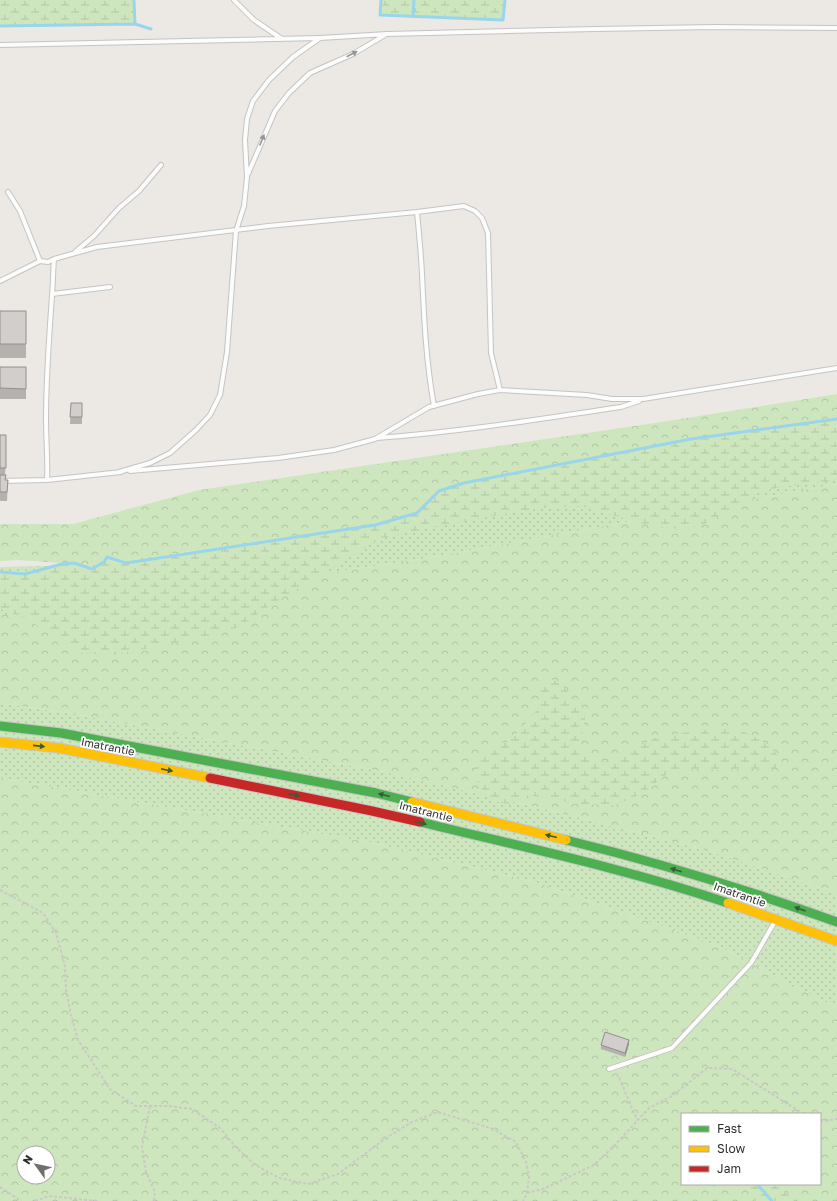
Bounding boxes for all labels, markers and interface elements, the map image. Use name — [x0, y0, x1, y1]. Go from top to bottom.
one-way arrow — [346, 51, 358, 57]
one-way arrow — [259, 134, 265, 146]
street label: Imatrantie — [80, 734, 136, 758]
one-way arrow — [33, 743, 45, 749]
one-way arrow — [160, 767, 173, 773]
one-way arrow — [378, 792, 390, 798]
one-way arrow — [288, 793, 300, 799]
street label: Imatrantie — [398, 798, 454, 824]
one-way arrow — [415, 820, 427, 826]
one-way arrow — [545, 832, 557, 838]
one-way arrow — [670, 867, 682, 873]
street label: Imatrantie — [712, 879, 768, 909]
one-way arrow — [794, 906, 806, 912]
legend — [681, 1113, 821, 1185]
text: Fast — [717, 1121, 742, 1136]
text: Slow — [717, 1141, 745, 1156]
north arrow — [16, 1145, 56, 1185]
text: N — [19, 1152, 35, 1166]
text: Jam — [717, 1161, 741, 1176]

